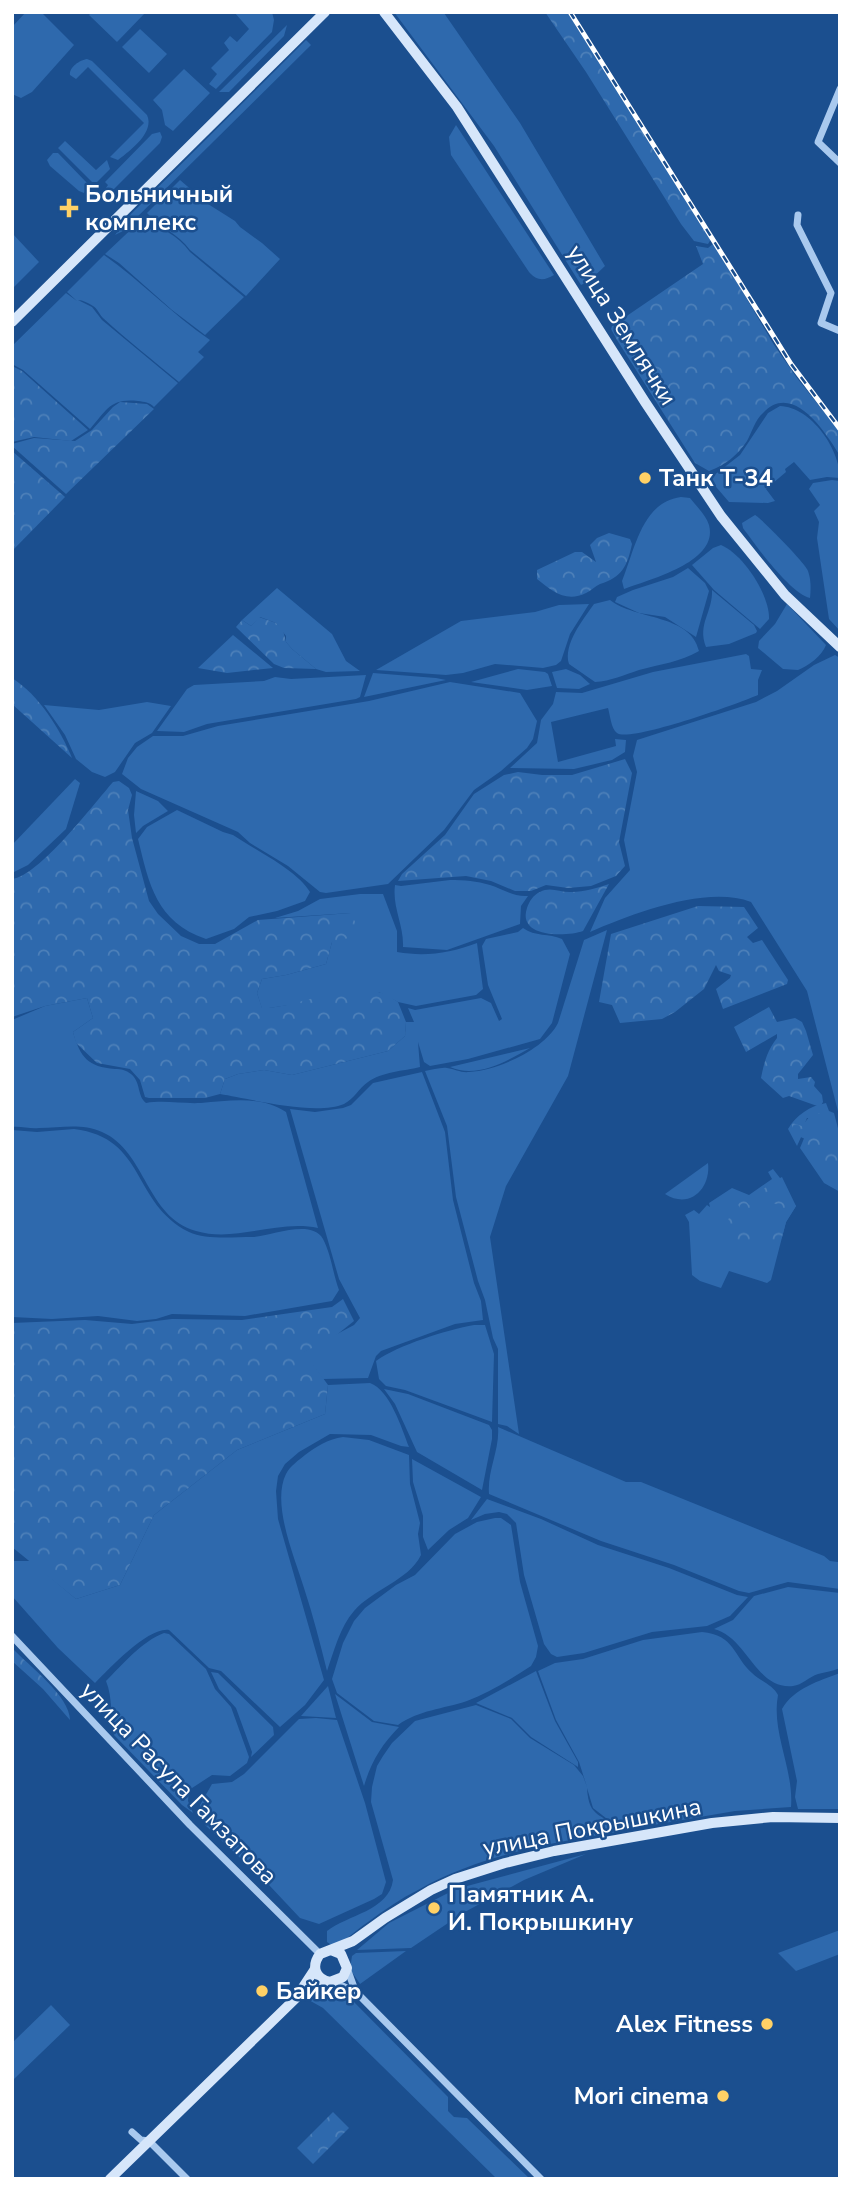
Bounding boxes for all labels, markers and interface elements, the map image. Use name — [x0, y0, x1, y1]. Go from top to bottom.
place label: Больничный комплекс — [85, 178, 233, 238]
marker: Больничный комплекс — [59, 198, 79, 218]
street label: улица Землячки — [560, 239, 684, 411]
place label: Танк Т-34 — [659, 462, 773, 494]
marker: Танк Т-34 — [637, 470, 653, 486]
street label: улица Расула Гамзатова — [73, 1675, 285, 1891]
street label: улица Покрышкина — [480, 1790, 704, 1864]
place label: Памятник А. И. Покрышкину — [448, 1878, 633, 1938]
marker: Памятник А. И. Покрышкину — [426, 1900, 442, 1916]
place label: Байкер — [276, 1975, 362, 2007]
marker: Байкер — [254, 1983, 270, 1999]
place label: Alex Fitness — [616, 2008, 753, 2040]
marker: Alex Fitness — [759, 2016, 775, 2032]
place label: Mori cinema — [574, 2080, 709, 2112]
marker: Mori cinema — [715, 2088, 731, 2104]

